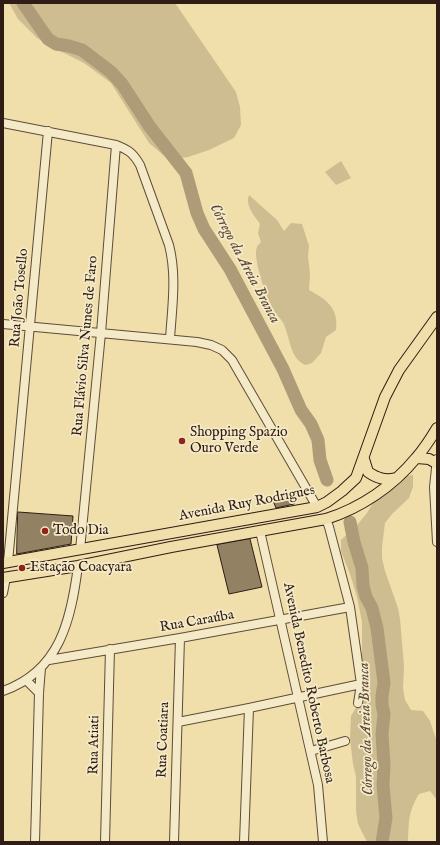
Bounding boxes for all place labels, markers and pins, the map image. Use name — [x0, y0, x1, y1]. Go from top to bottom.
place label: Shopping Spazio Ouro Verde — [190, 425, 288, 458]
marker: Shopping Spazio Ouro Verde — [177, 436, 187, 446]
place label: Todo Dia — [53, 523, 109, 539]
marker: Todo Dia — [40, 526, 50, 536]
place label: Estação Coacyara — [30, 560, 132, 576]
marker: Estação Coacyara — [17, 563, 27, 573]

